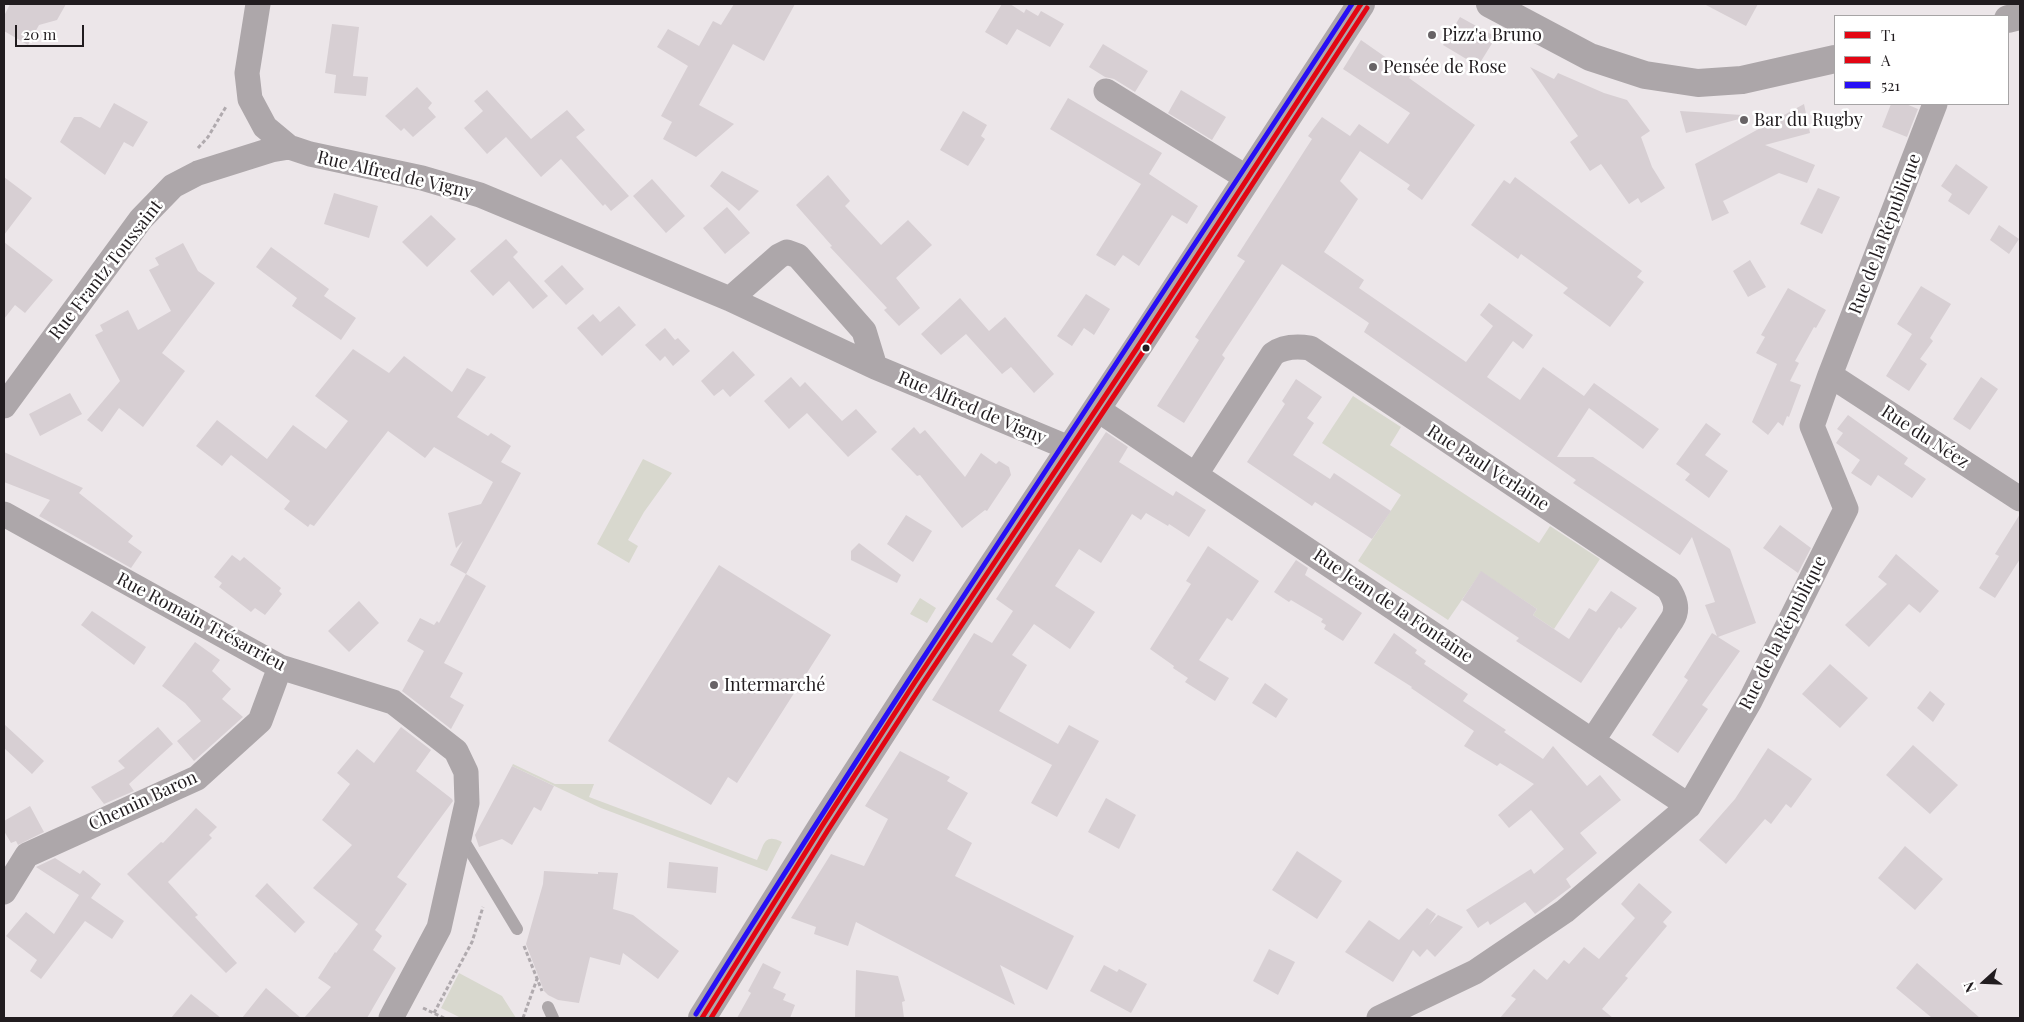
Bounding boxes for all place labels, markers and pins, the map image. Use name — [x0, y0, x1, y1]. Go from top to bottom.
place label: Pizz'a Bruno — [1442, 24, 1542, 46]
marker: Pizz'a Bruno — [1426, 29, 1438, 41]
place label: Pensée de Rose — [1383, 56, 1507, 78]
marker: Pensée de Rose — [1367, 61, 1379, 73]
place label: Bar du Rugby — [1754, 109, 1863, 131]
marker: Bar du Rugby — [1738, 114, 1750, 126]
unlabelled marker — [1141, 343, 1151, 353]
place label: Intermarché — [724, 674, 825, 696]
marker: Intermarché — [708, 679, 720, 691]

